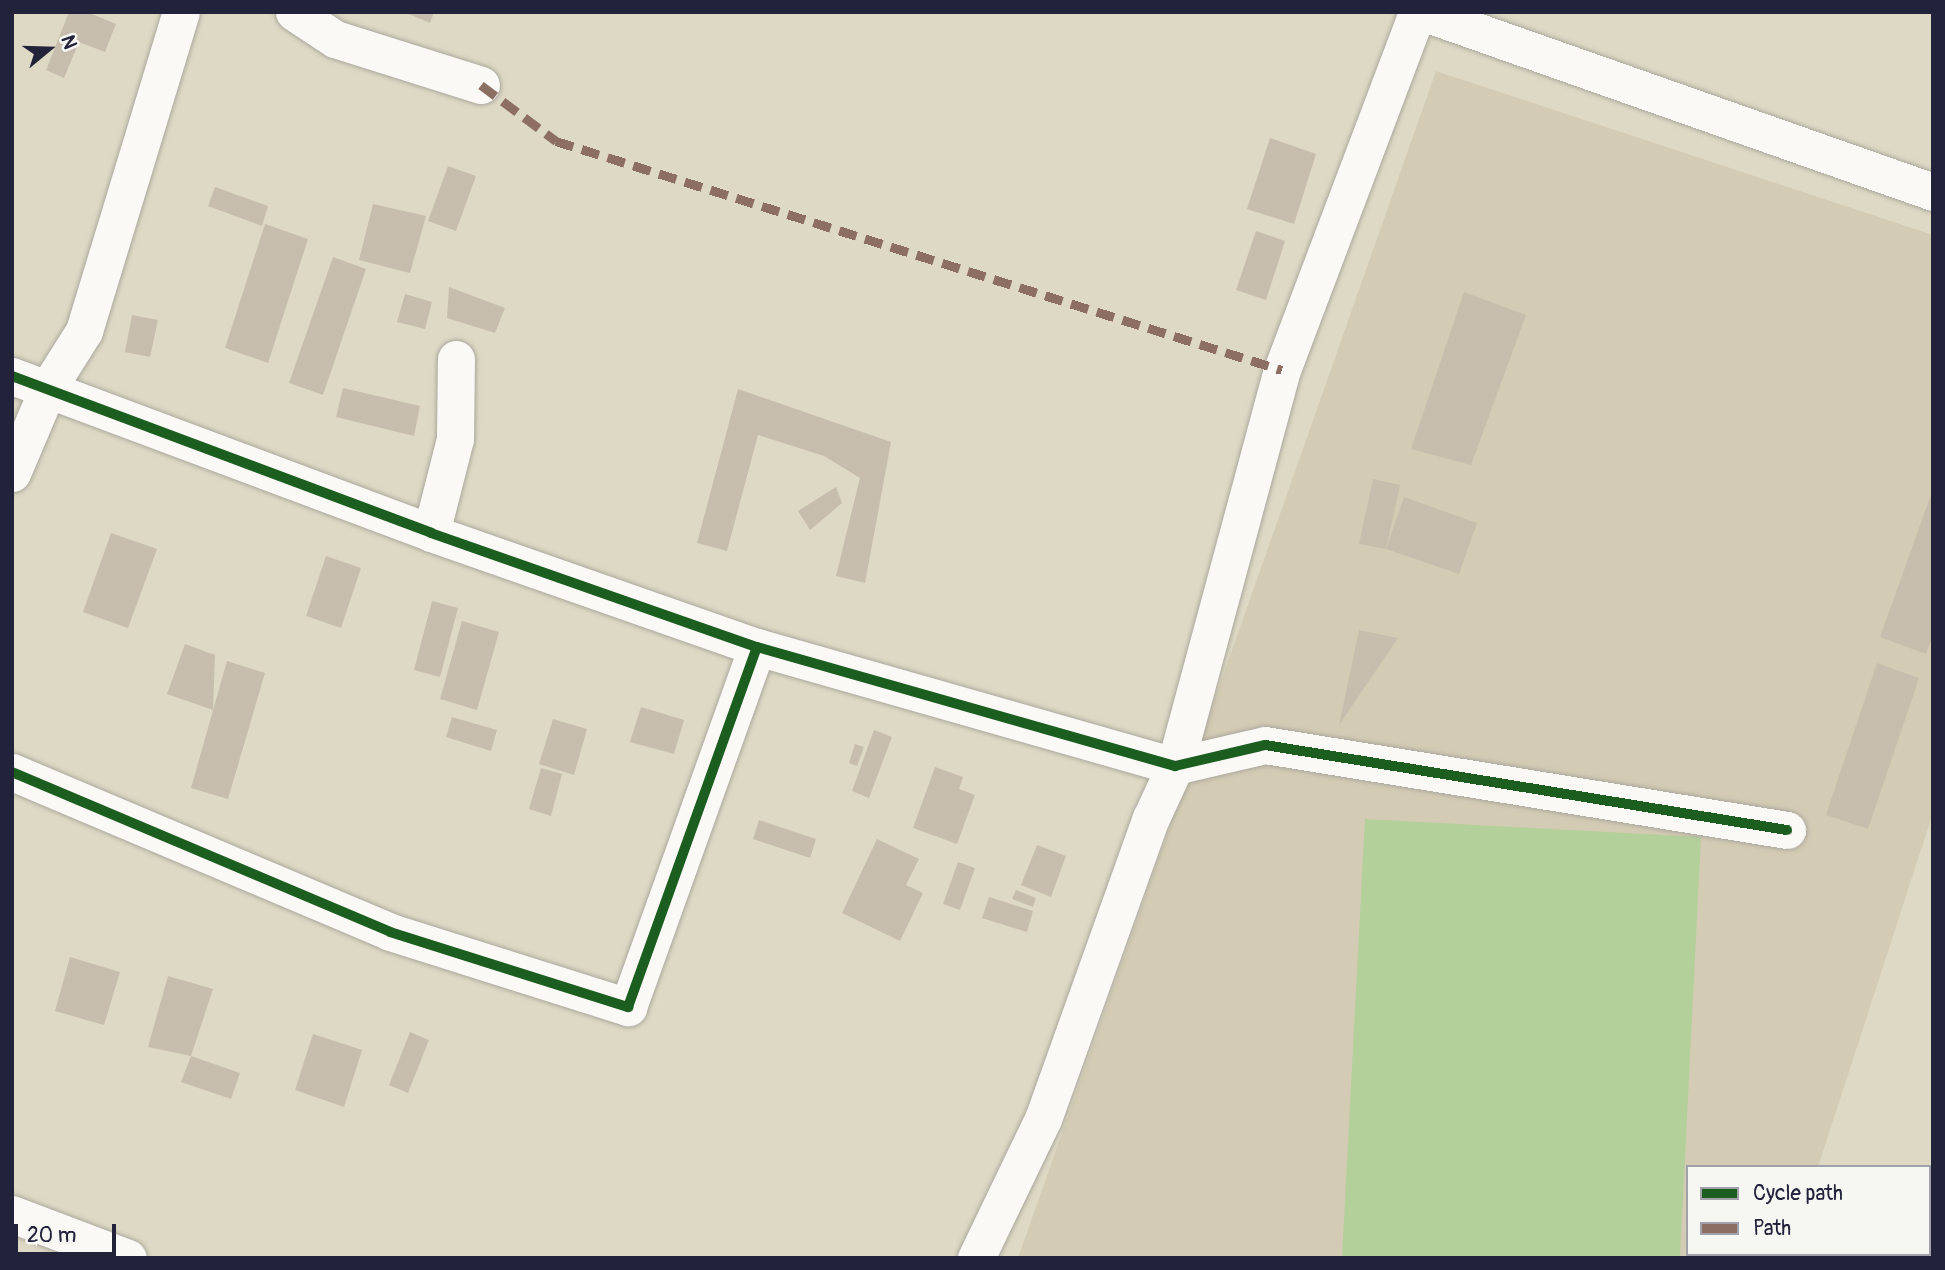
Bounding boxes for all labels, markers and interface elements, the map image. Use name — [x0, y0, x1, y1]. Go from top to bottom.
north arrow — [14, 14, 84, 84]
text: N — [55, 32, 82, 52]
legend — [1686, 1165, 1931, 1256]
text: Cycle path — [1753, 1180, 1843, 1207]
scale bar — [18, 1210, 119, 1254]
text: Path — [1753, 1215, 1791, 1242]
text: 20 m — [27, 1222, 76, 1249]

